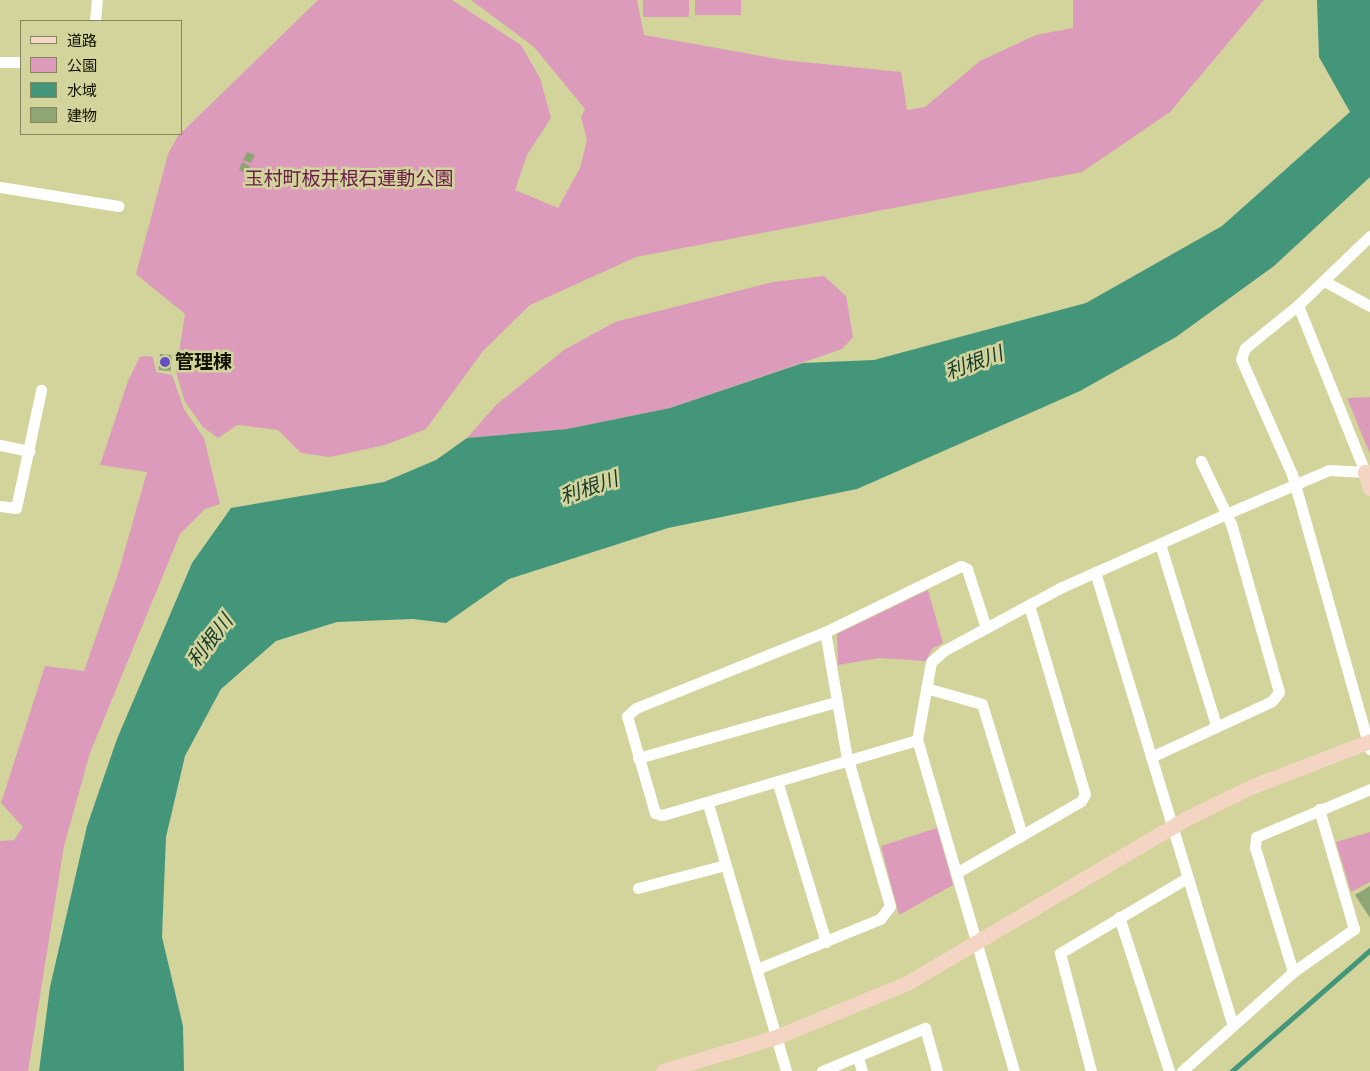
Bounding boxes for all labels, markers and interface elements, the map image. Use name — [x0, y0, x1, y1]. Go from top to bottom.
legend — [20, 20, 182, 135]
text: 道路 — [67, 32, 97, 50]
text: 公園 — [67, 57, 97, 75]
text: 水域 — [67, 82, 97, 100]
text: 建物 — [67, 107, 97, 125]
park label: 玉村町板井根石運動公園 — [245, 168, 453, 190]
water label: 利根川 — [942, 341, 1006, 385]
place label: 管理棟 — [175, 351, 232, 373]
marker: 管理棟 — [159, 356, 171, 368]
water label: 利根川 — [557, 467, 621, 509]
water label: 利根川 — [182, 610, 238, 672]

